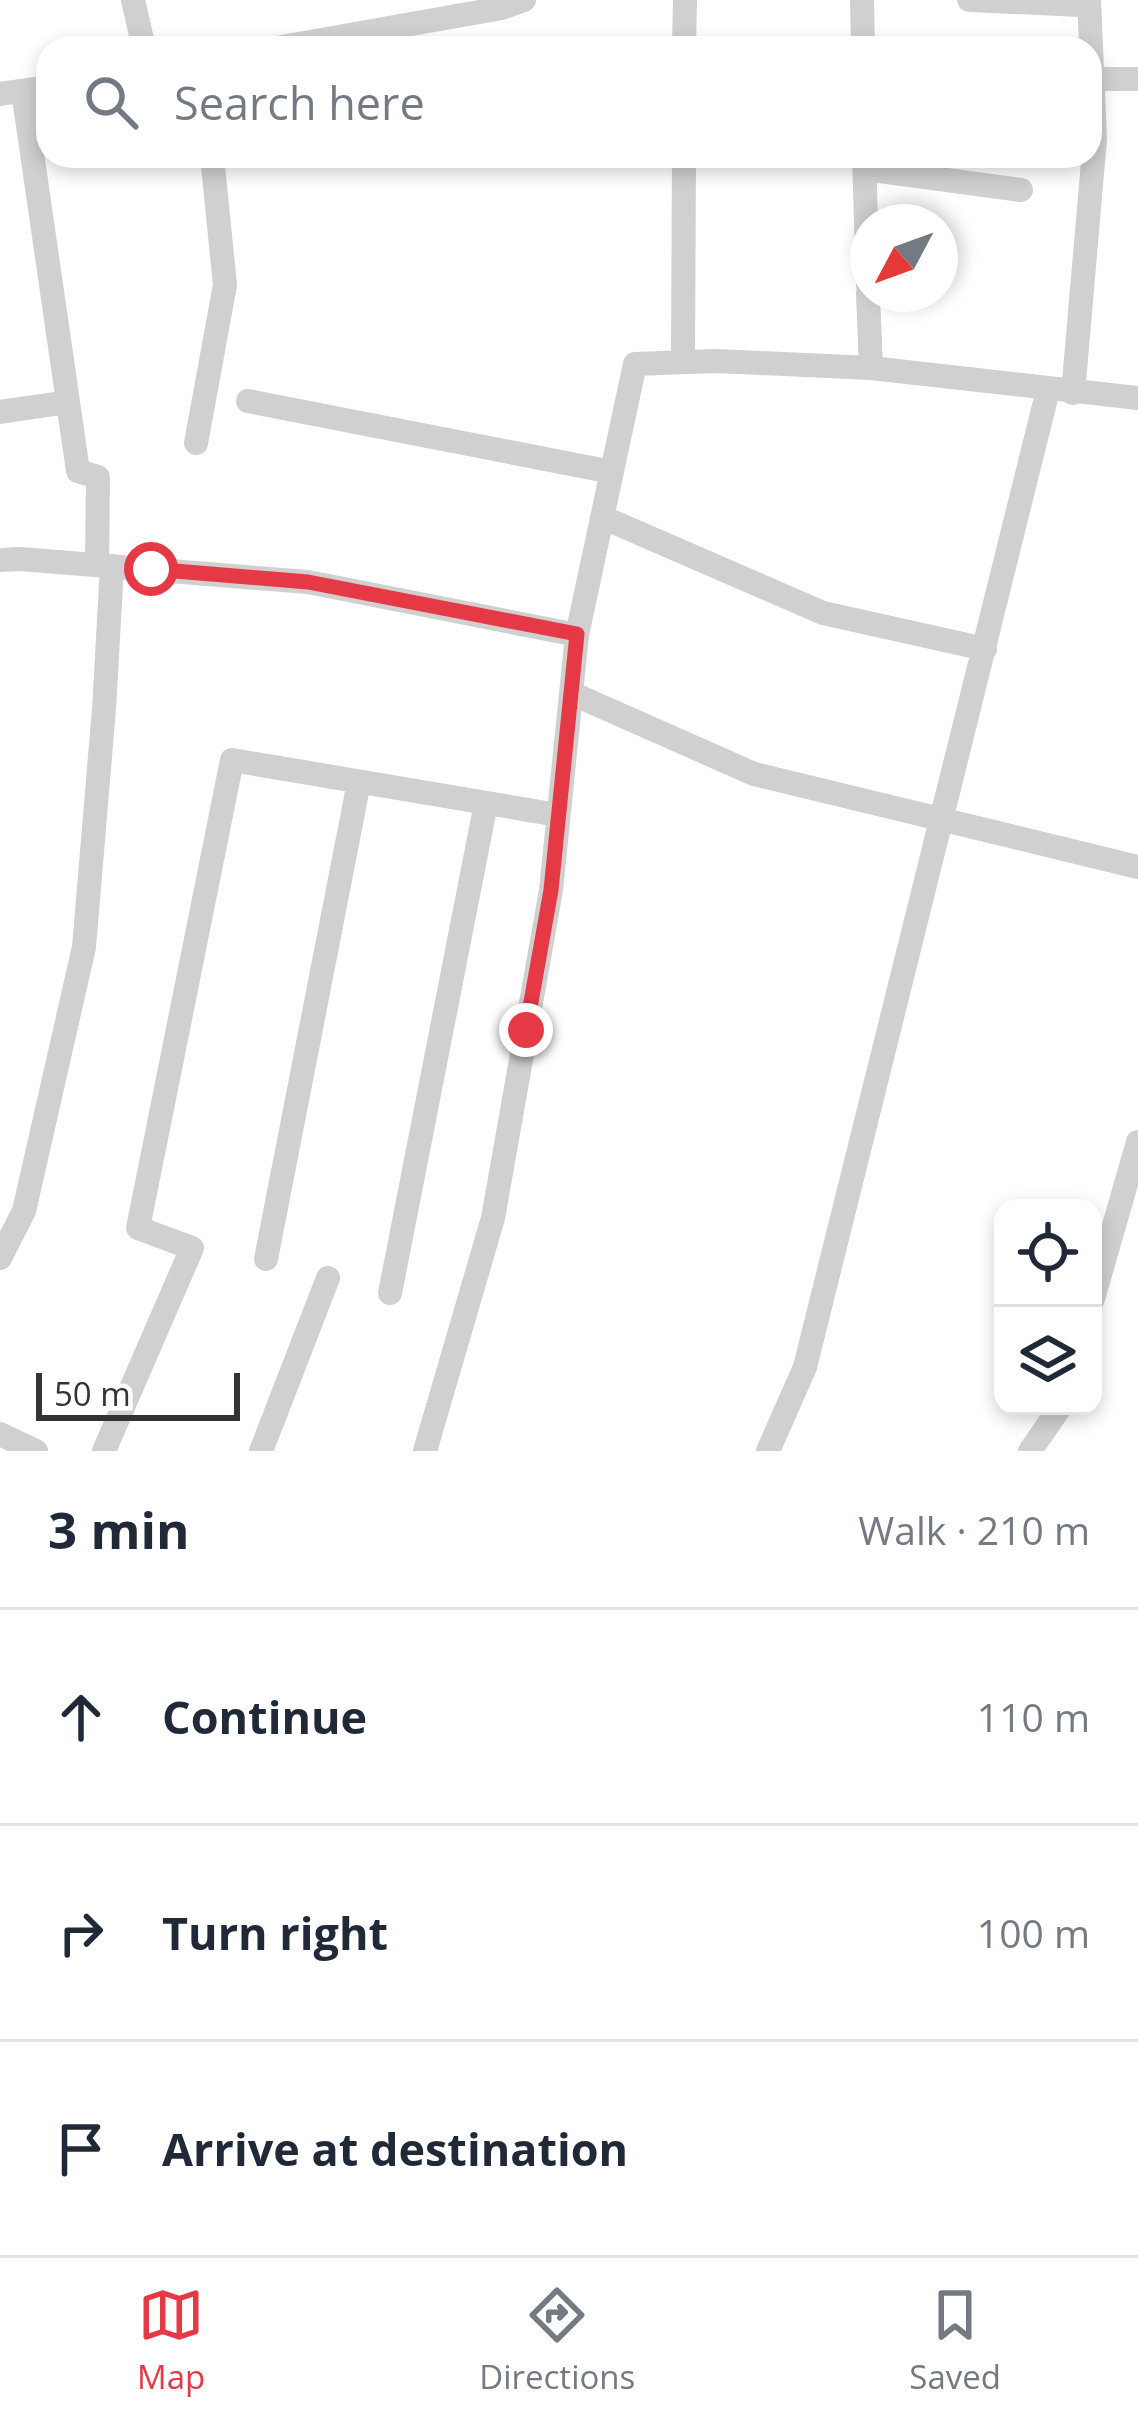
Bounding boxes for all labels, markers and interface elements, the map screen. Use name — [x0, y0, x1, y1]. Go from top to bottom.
search box — [36, 36, 1102, 168]
icon: search — [78, 69, 144, 135]
text: Search here — [174, 72, 425, 133]
north arrow — [850, 204, 958, 312]
route start — [124, 542, 178, 596]
route end — [499, 1003, 553, 1057]
map controls — [994, 1199, 1102, 1415]
button: locate — [994, 1199, 1102, 1307]
button: layers — [994, 1307, 1102, 1415]
scale bar — [36, 1367, 240, 1420]
text: 50 m — [54, 1371, 131, 1416]
text: 3 min — [48, 1494, 190, 1564]
text: Walk · 210 m — [858, 1503, 1090, 1556]
icon: ahead — [48, 1684, 114, 1750]
text: Continue — [162, 1686, 367, 1747]
text: 110 m — [977, 1690, 1090, 1743]
icon: right — [48, 1900, 114, 1966]
text: Turn right — [162, 1902, 388, 1963]
text: 100 m — [977, 1906, 1090, 1959]
icon: arrive — [48, 2116, 114, 2182]
text: Arrive at destination — [162, 2118, 628, 2179]
tab: Map — [137, 2282, 205, 2399]
tab: Directions — [479, 2282, 635, 2399]
tab: Saved — [909, 2282, 1001, 2399]

